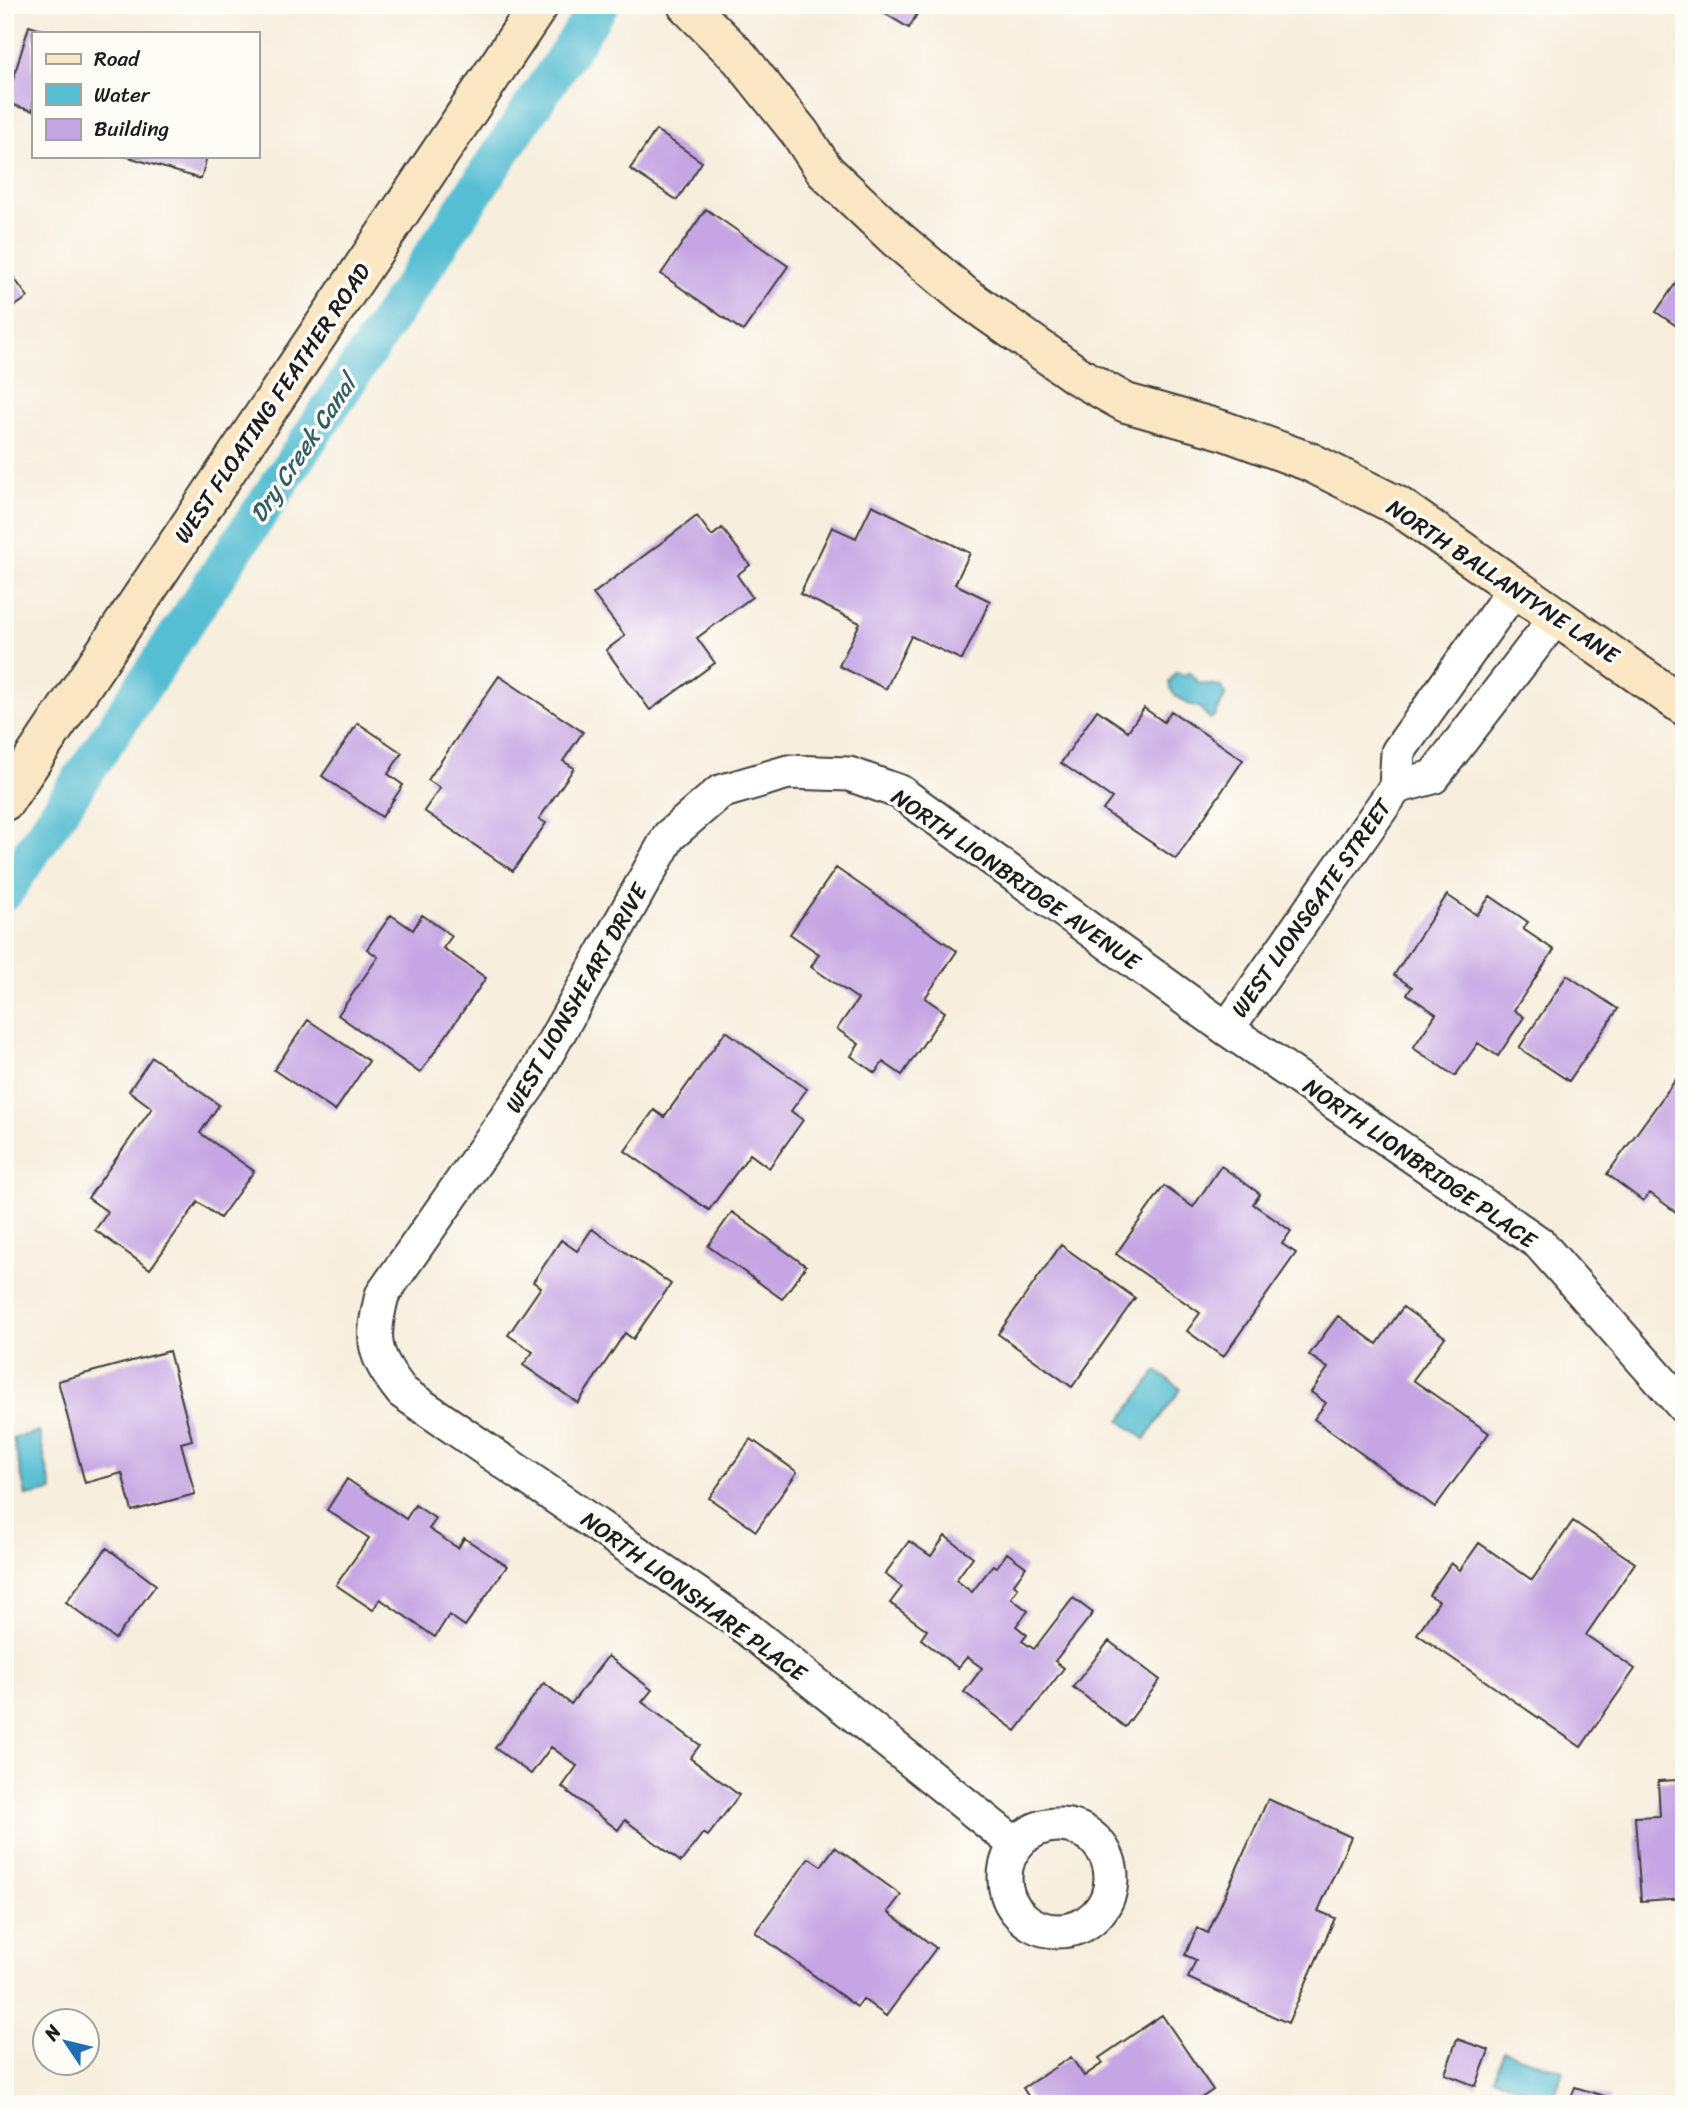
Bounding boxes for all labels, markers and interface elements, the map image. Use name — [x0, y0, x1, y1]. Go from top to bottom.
legend — [32, 32, 259, 158]
text: Road — [94, 40, 141, 78]
text: Water — [94, 76, 151, 114]
text: Building — [94, 110, 170, 148]
street label: WEST FLOATING FEATHER ROAD — [163, 254, 382, 552]
water label: Dry Creek Canal — [238, 363, 371, 531]
street label: NORTH BALLANTYNE LANE — [1378, 488, 1629, 676]
street label: NORTH LIONBRIDGE AVENUE — [882, 777, 1150, 982]
street label: WEST LIONSGATE STREET — [1220, 789, 1404, 1026]
street label: WEST LIONSHEART DRIVE — [494, 874, 660, 1121]
street label: NORTH LIONBRIDGE PLACE — [1294, 1067, 1546, 1261]
street label: NORTH LIONSHARE PLACE — [572, 1500, 817, 1694]
north arrow — [32, 2008, 102, 2078]
text: N — [35, 2017, 70, 2048]

